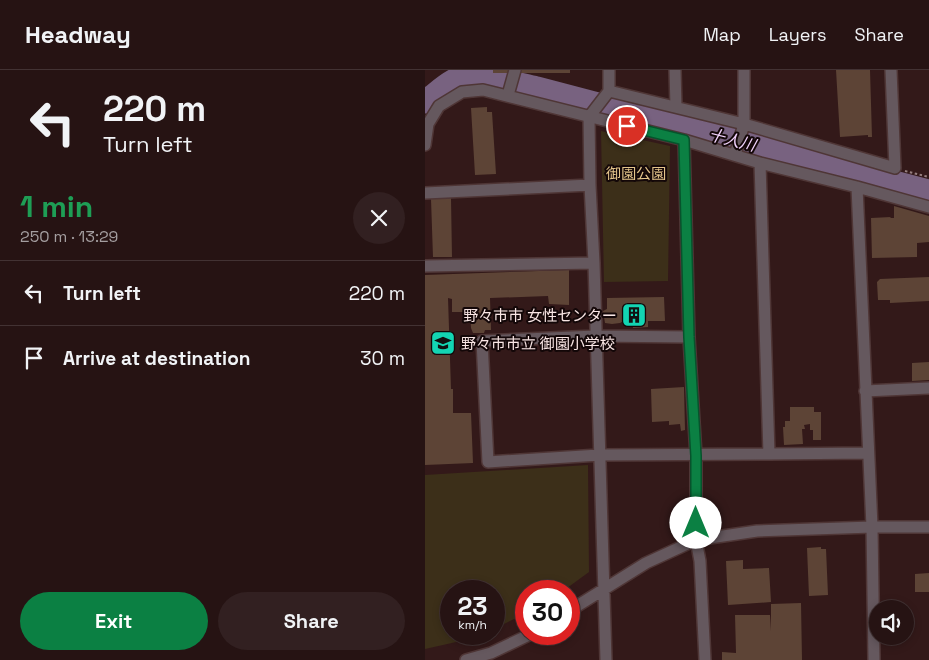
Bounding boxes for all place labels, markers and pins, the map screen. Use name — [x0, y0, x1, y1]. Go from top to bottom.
pin — [606, 105, 648, 147]
building icon: 野々市市 女性センター — [621, 302, 647, 328]
place label: 野々市市 女性センター — [463, 306, 617, 325]
school or university icon: 野々市市立 御園小学校 — [430, 330, 456, 356]
place label: 野々市市立 御園小学校 — [461, 334, 615, 353]

